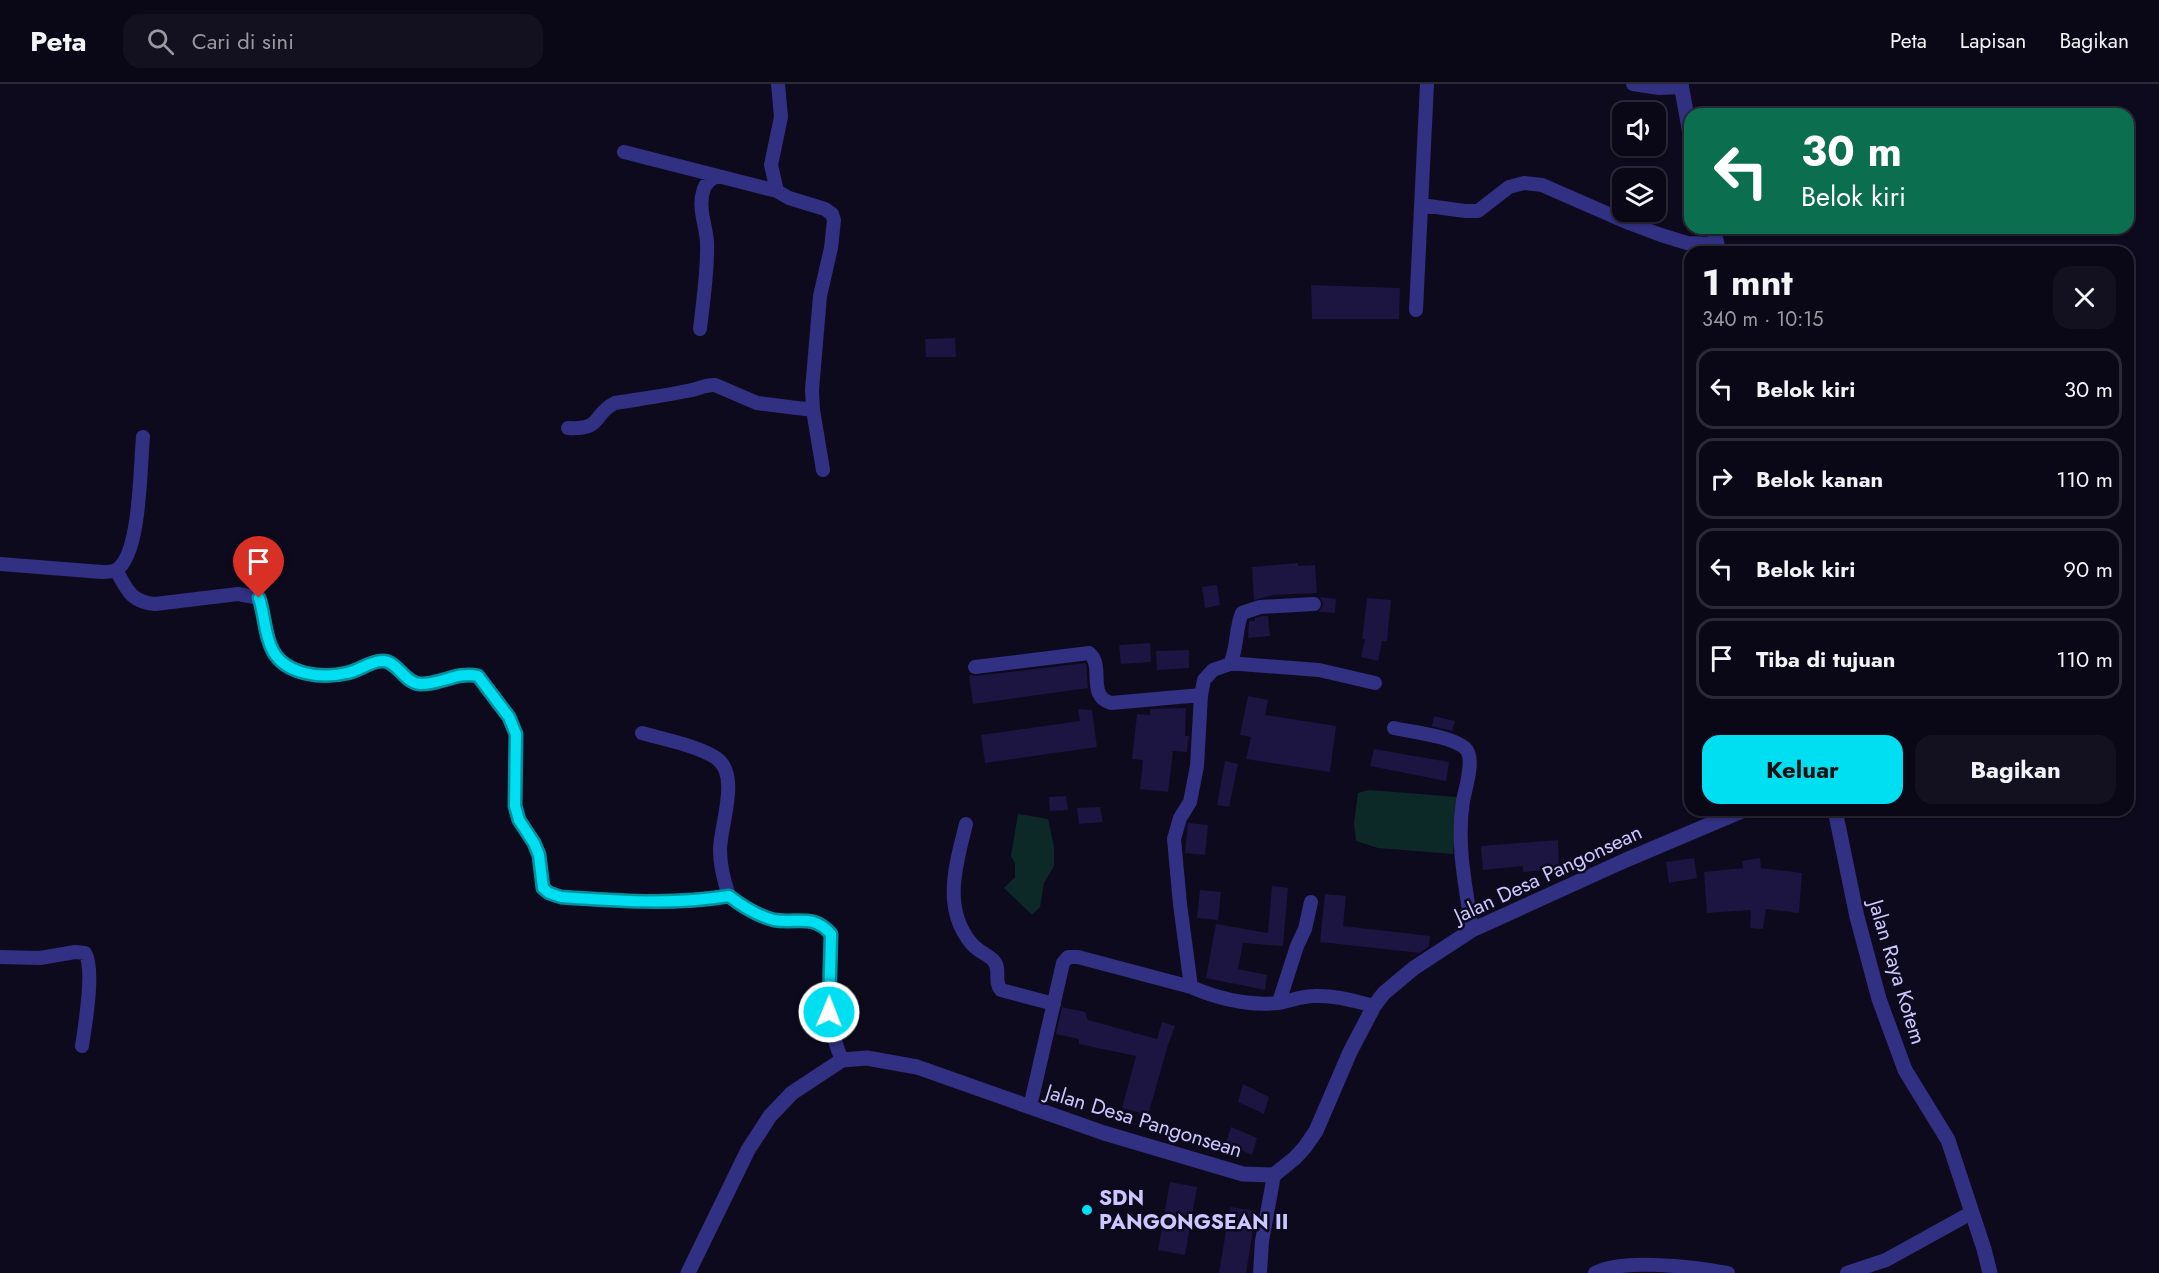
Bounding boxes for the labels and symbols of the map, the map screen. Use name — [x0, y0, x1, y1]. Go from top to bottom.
pin — [233, 536, 284, 598]
street label: Jalan Desa Pangonsean — [1446, 817, 1647, 932]
street label: Jalan Raya Kotem — [1860, 893, 1933, 1048]
position arrow — [797, 980, 861, 1044]
street label: Jalan Desa Pangonsean — [1039, 1076, 1246, 1165]
place label: SDN PANGONGSEAN II — [1099, 1183, 1288, 1237]
marker: SDN PANGONGSEAN II — [1080, 1203, 1094, 1217]

